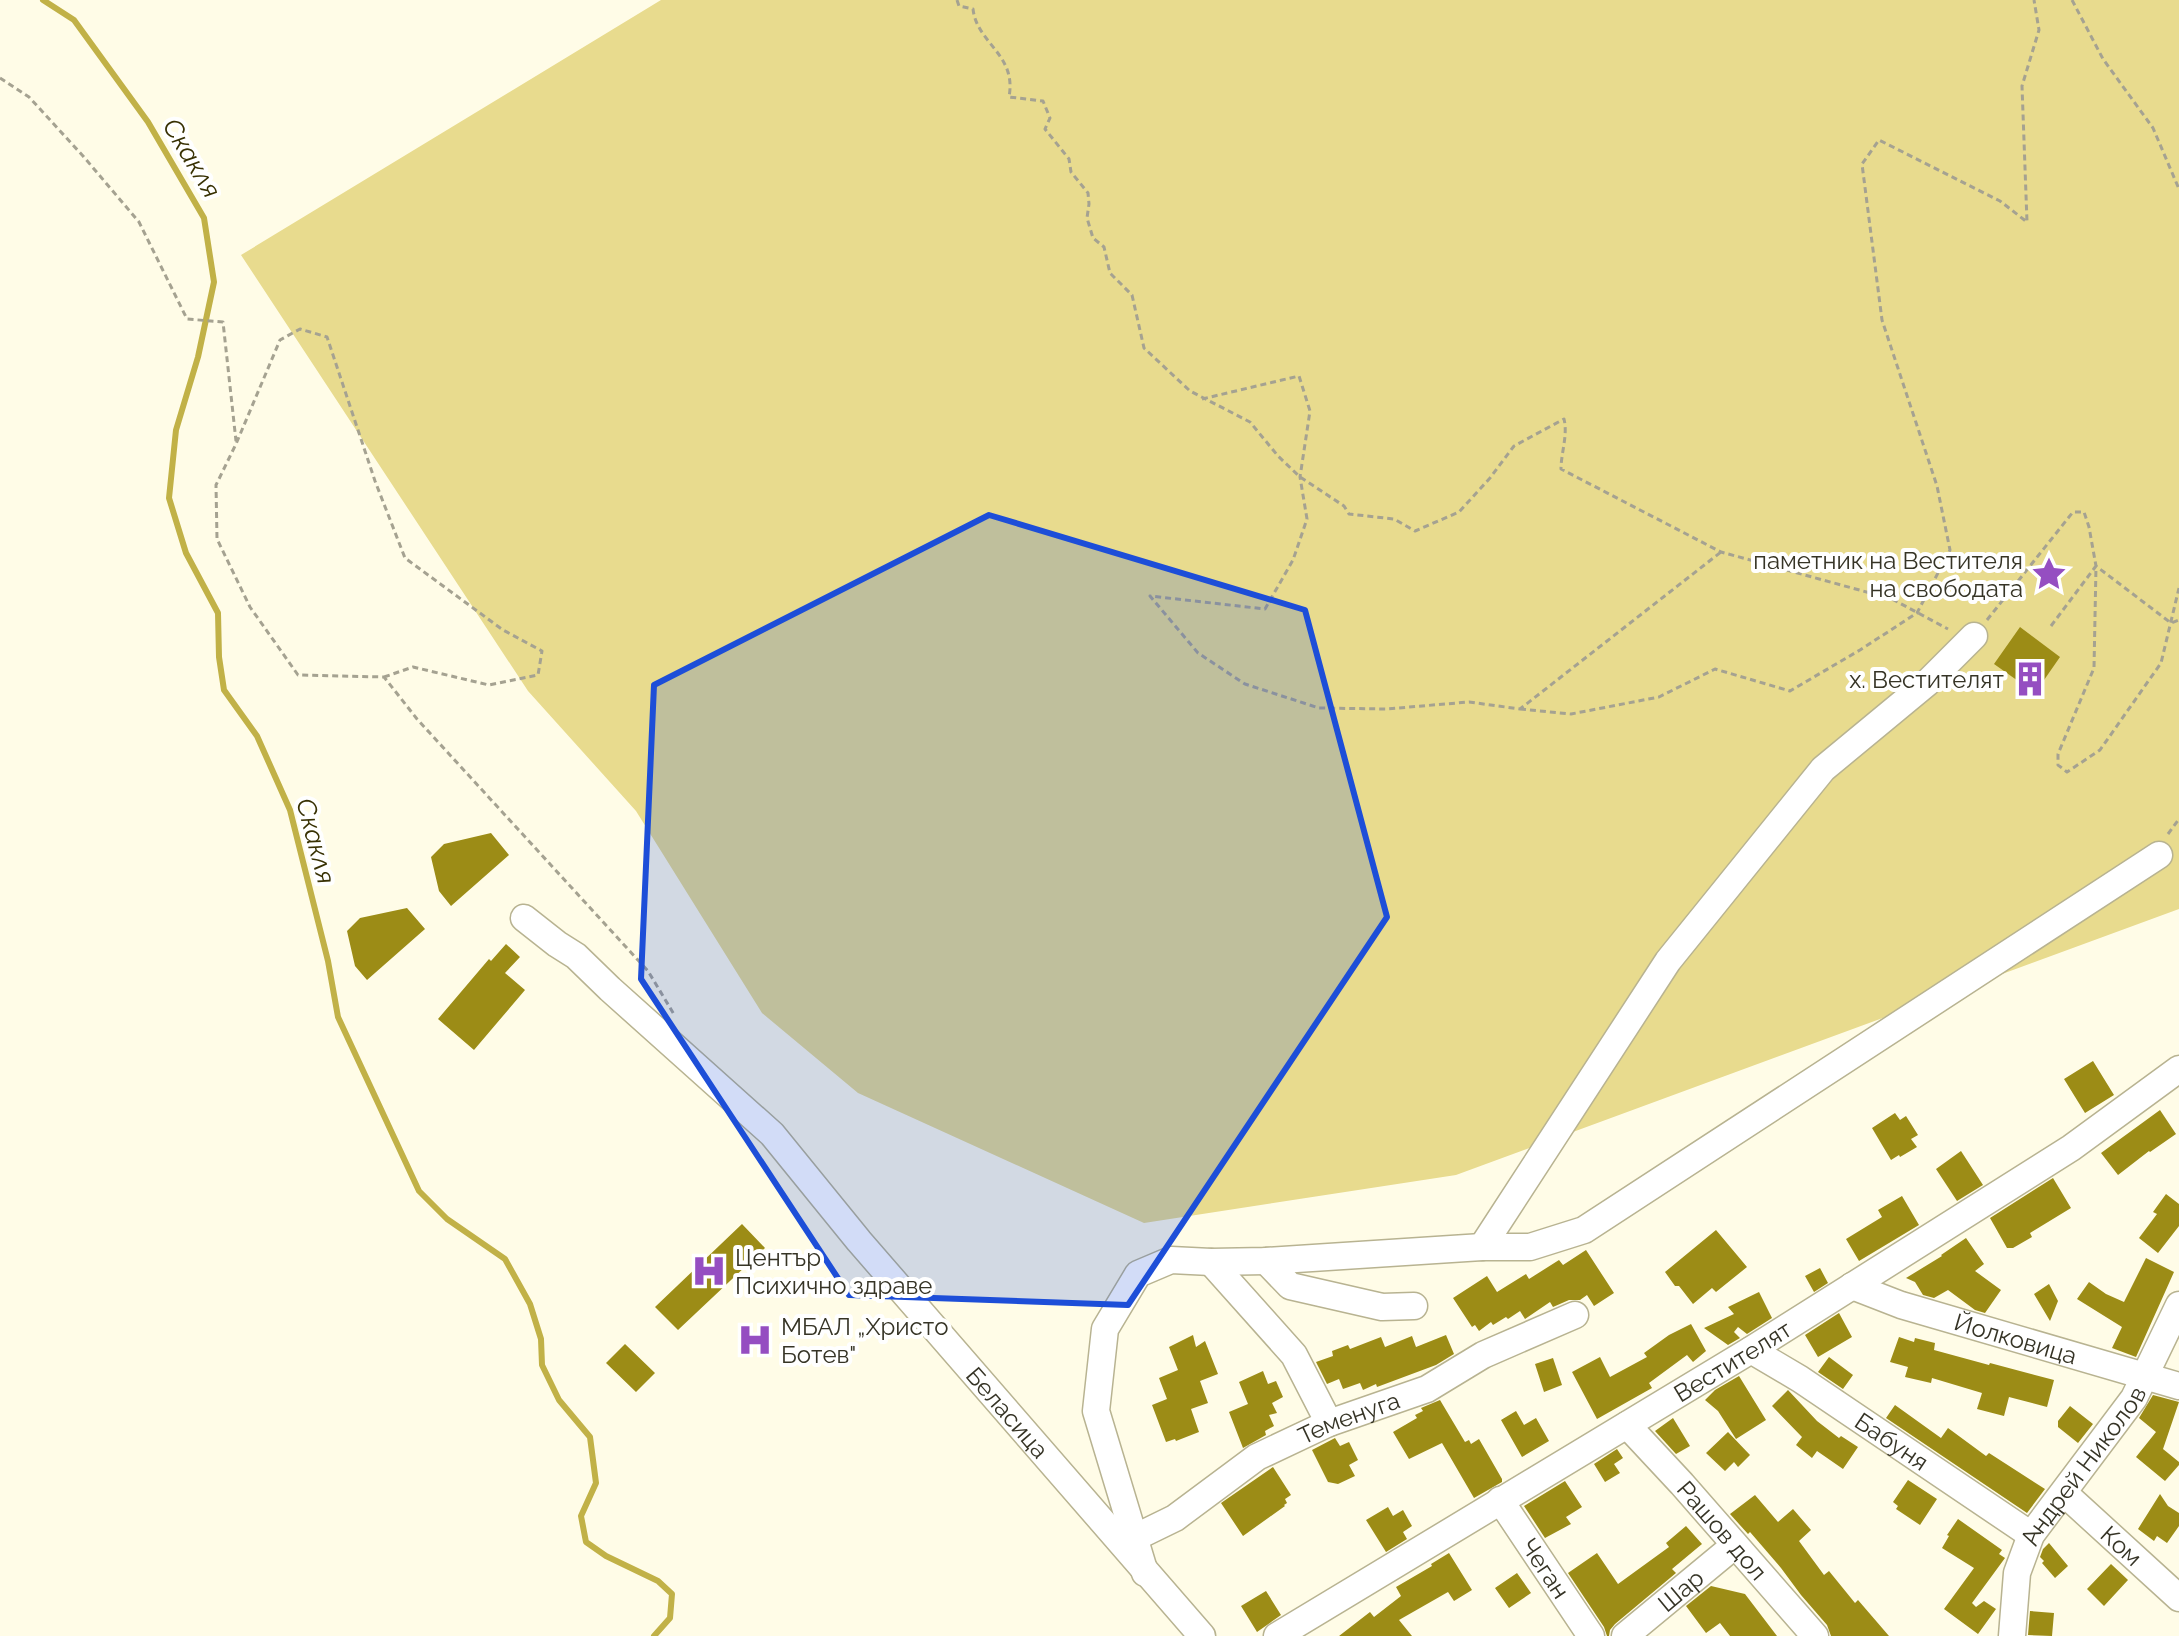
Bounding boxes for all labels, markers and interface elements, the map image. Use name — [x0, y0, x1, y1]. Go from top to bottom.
water label: Скакля — [157, 113, 227, 203]
place label: паметник на Вестителя на свободата — [1753, 546, 2023, 603]
place icon: паметник на Вестителя на свободата — [2030, 555, 2068, 593]
building icon: х. Вестителят — [2011, 660, 2049, 698]
place label: х. Вестителят — [1849, 665, 2005, 694]
water label: Скакля — [290, 795, 342, 887]
place label: Център Психично здраве — [735, 1243, 932, 1300]
hospital icon: Център Психично здраве — [690, 1252, 728, 1290]
street label: Йолковица — [1951, 1307, 2080, 1370]
place label: МБАЛ „Христо Ботев" — [781, 1312, 949, 1369]
street label: Вестителят — [1668, 1314, 1797, 1408]
hospital icon: МБАЛ „Христо Ботев" — [736, 1321, 774, 1359]
street label: Беласица — [960, 1361, 1055, 1464]
street label: Андрей Николов — [2014, 1382, 2152, 1549]
street label: Теменуга — [1293, 1385, 1404, 1450]
street label: Бабуня — [1850, 1406, 1934, 1476]
street label: Рашов дол — [1671, 1475, 1774, 1586]
street label: Ком — [2095, 1520, 2148, 1572]
street label: Чеган — [1515, 1532, 1576, 1604]
street label: Шар — [1652, 1563, 1709, 1617]

